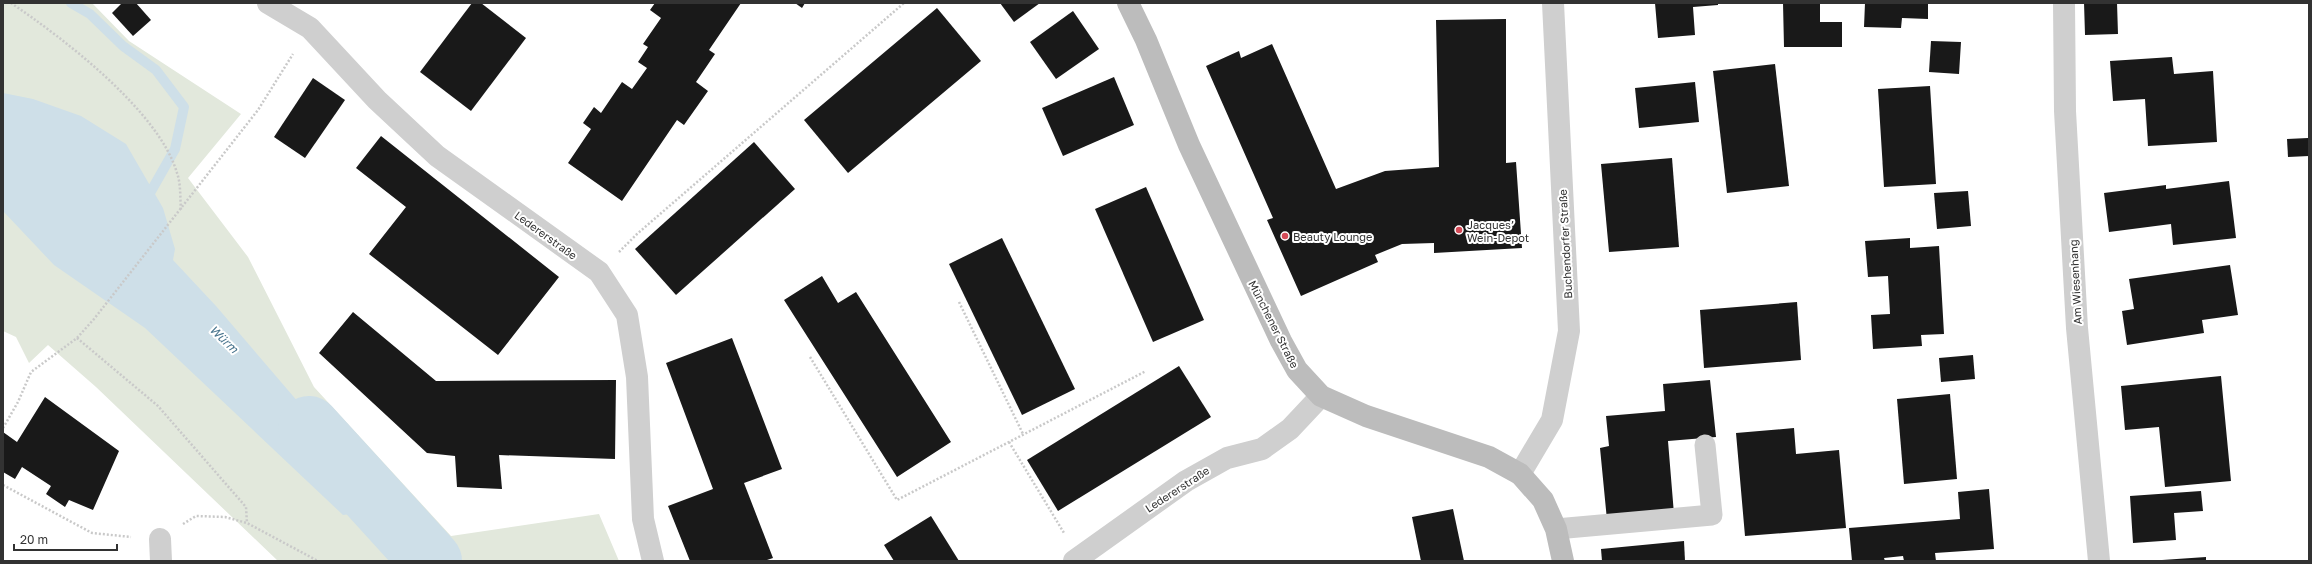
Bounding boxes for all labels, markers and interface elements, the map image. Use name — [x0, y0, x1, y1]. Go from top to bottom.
street label: Buchendorfer Straße — [1556, 189, 1574, 299]
street label: Ledererstraße — [512, 208, 580, 262]
place label: Jacques’ Wein-Depot — [1467, 218, 1529, 244]
marker: Jacques’ Wein-Depot — [1454, 225, 1464, 235]
place label: Beauty Lounge — [1293, 230, 1372, 243]
marker: Beauty Lounge — [1280, 231, 1290, 241]
street label: Am Wiesenhang — [2066, 239, 2084, 325]
street label: Münchener Straße — [1246, 278, 1302, 370]
water label: Würm — [207, 322, 242, 357]
street label: Ledererstraße — [1142, 463, 1212, 515]
scale bar — [14, 526, 117, 552]
text: 20 m — [20, 532, 48, 547]

